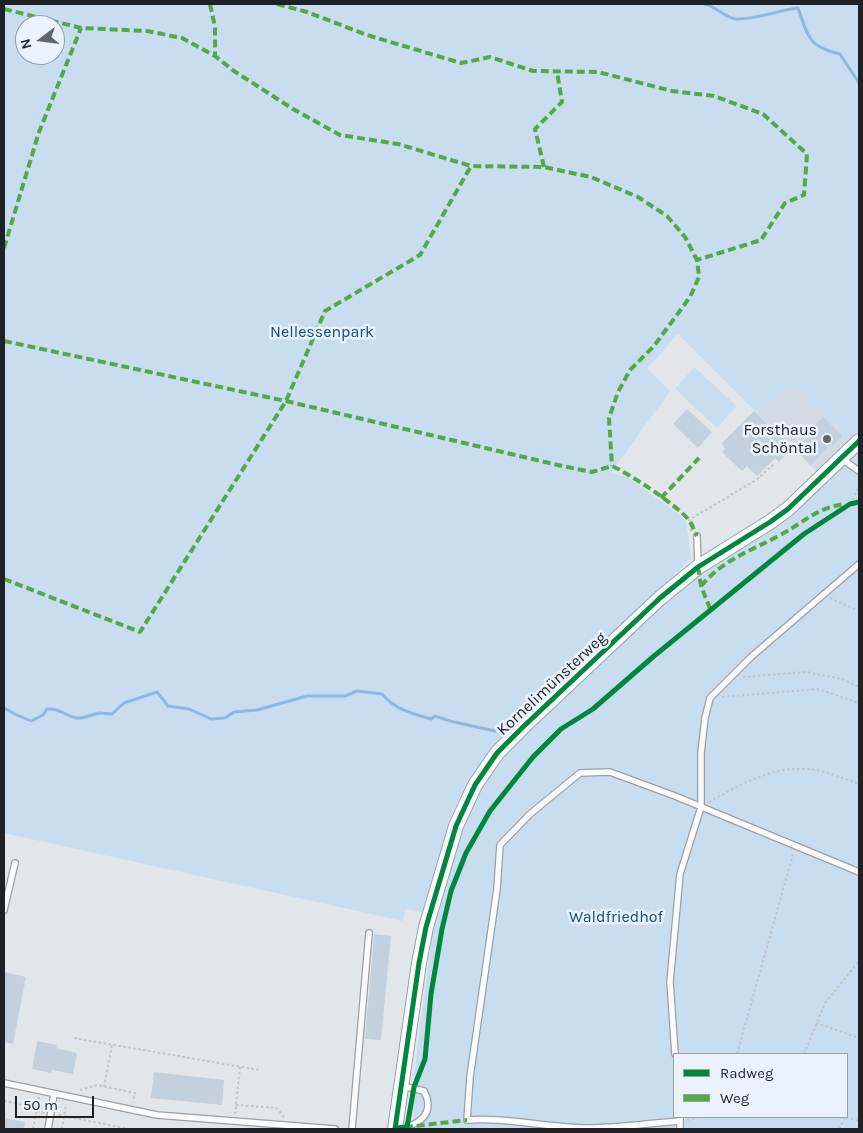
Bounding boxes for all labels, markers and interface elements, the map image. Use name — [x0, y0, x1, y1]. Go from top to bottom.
north arrow — [15, 15, 65, 65]
text: N — [16, 37, 36, 51]
park label: Nellessenpark — [270, 322, 374, 342]
place label: Forsthaus Schöntal — [744, 420, 817, 458]
marker: Forsthaus Schöntal — [821, 433, 833, 445]
street label: Kornelimünsterweg — [493, 628, 611, 740]
park label: Waldfriedhof — [569, 907, 663, 927]
legend — [673, 1053, 848, 1118]
text: Radweg — [720, 1064, 773, 1082]
scale bar — [18, 1086, 96, 1118]
text: Weg — [720, 1089, 749, 1107]
text: 50 m — [23, 1096, 58, 1114]

